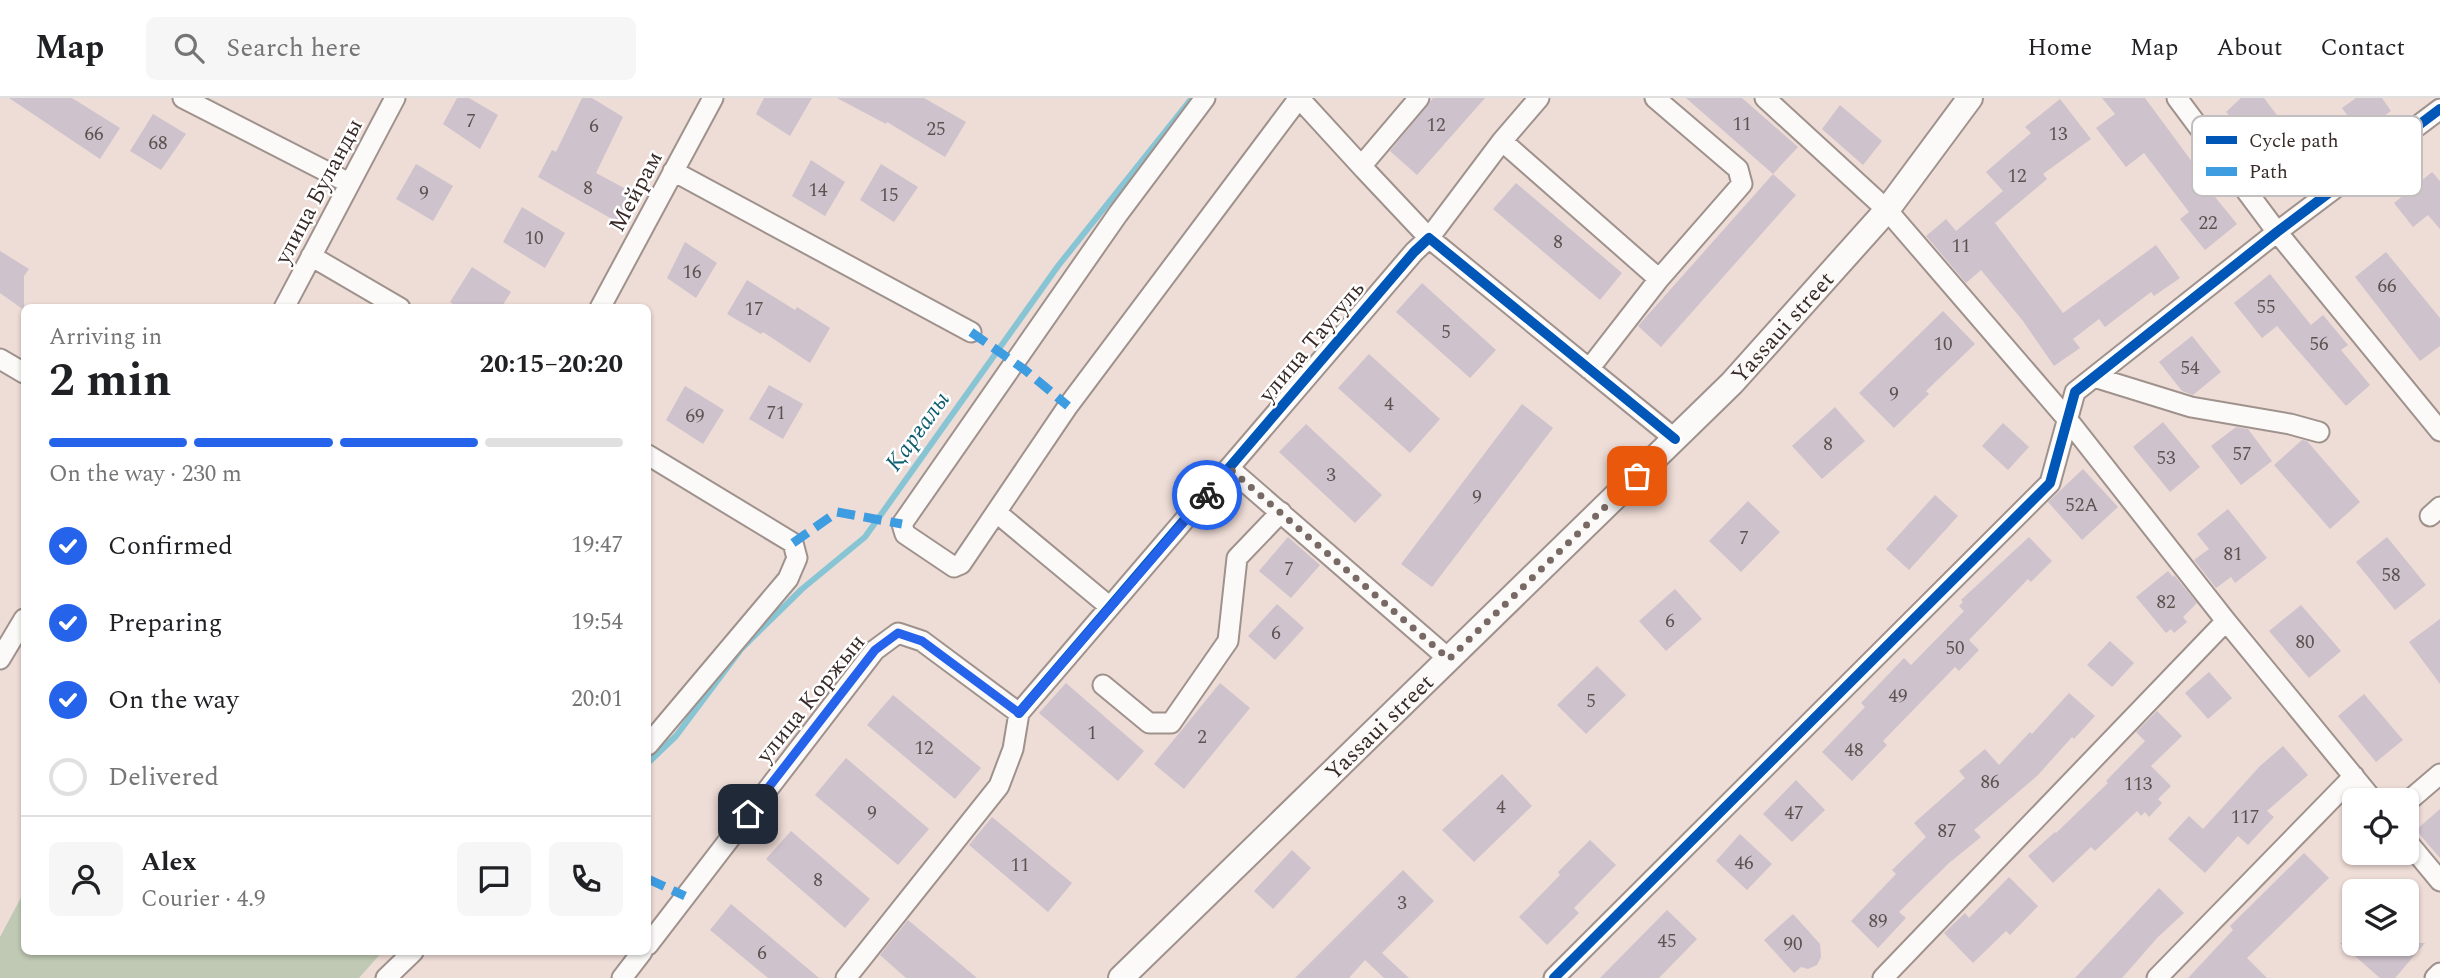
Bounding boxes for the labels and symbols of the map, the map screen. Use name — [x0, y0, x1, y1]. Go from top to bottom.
house number: 7 — [466, 107, 476, 136]
house number: 11 — [1732, 110, 1752, 139]
house number: 12 — [1426, 111, 1446, 140]
house number: 6 — [589, 112, 599, 141]
street label: улица Буланды — [266, 113, 372, 272]
house number: 25 — [926, 115, 946, 144]
legend — [2192, 116, 2422, 196]
house number: 66 — [84, 120, 104, 149]
house number: 13 — [2048, 120, 2068, 149]
text: Cycle path — [2249, 127, 2339, 156]
house number: 68 — [148, 129, 168, 158]
street label: Мейрам — [600, 145, 672, 239]
text: Path — [2249, 158, 2288, 187]
house number: 12 — [2007, 162, 2027, 191]
house number: 8 — [583, 174, 593, 203]
house number: 14 — [808, 176, 828, 205]
house number: 9 — [419, 179, 429, 208]
house number: 15 — [879, 181, 899, 210]
house number: 22 — [2198, 209, 2218, 238]
house number: 10 — [524, 224, 544, 253]
house number: 8 — [1553, 228, 1563, 257]
house number: 11 — [1951, 232, 1971, 261]
house number: 16 — [682, 258, 702, 287]
street label: Yassaui street — [1723, 264, 1843, 392]
house number: 66 — [2377, 272, 2397, 301]
street label: улица Таугуль — [1250, 273, 1374, 411]
house number: 55 — [2256, 293, 2276, 322]
house number: 17 — [744, 295, 764, 324]
house number: 5 — [1441, 318, 1451, 347]
house number: 10 — [1933, 330, 1953, 359]
house number: 56 — [2309, 330, 2329, 359]
house number: 54 — [2180, 354, 2200, 383]
house number: 9 — [1889, 380, 1899, 409]
water label: Қарғалы — [876, 384, 959, 479]
house number: 4 — [1384, 390, 1394, 419]
house number: 71 — [766, 399, 786, 428]
house number: 69 — [685, 402, 705, 431]
house number: 8 — [1823, 430, 1833, 459]
house number: 57 — [2232, 440, 2252, 469]
house number: 53 — [2156, 444, 2176, 473]
pin — [1607, 446, 1667, 506]
courier — [1172, 460, 1242, 530]
house number: 3 — [1326, 461, 1336, 490]
house number: 9 — [1472, 483, 1482, 512]
house number: 52А — [2065, 491, 2099, 520]
house number: 7 — [1739, 524, 1749, 553]
house number: 81 — [2223, 540, 2243, 569]
house number: 7 — [1284, 555, 1294, 584]
house number: 58 — [2381, 561, 2401, 590]
house number: 82 — [2156, 588, 2176, 617]
house number: 6 — [1665, 607, 1675, 636]
house number: 6 — [1271, 619, 1281, 648]
street label: улица Коржын — [747, 627, 874, 772]
house number: 80 — [2295, 628, 2315, 657]
house number: 50 — [1945, 634, 1965, 663]
street label: Yassaui street — [1317, 666, 1443, 789]
house number: 49 — [1888, 682, 1908, 711]
house number: 5 — [1586, 687, 1596, 716]
house number: 1 — [1087, 719, 1097, 748]
house number: 2 — [1197, 723, 1207, 752]
house number: 12 — [914, 734, 934, 763]
house number: 48 — [1844, 736, 1864, 765]
house number: 86 — [1980, 768, 2000, 797]
house number: 113 — [2124, 770, 2153, 799]
pin — [718, 784, 778, 844]
house number: 4 — [1496, 793, 1506, 822]
house number: 9 — [867, 799, 877, 828]
house number: 47 — [1784, 799, 1804, 828]
house number: 117 — [2231, 803, 2259, 832]
house number: 87 — [1937, 817, 1957, 846]
house number: 46 — [1734, 849, 1754, 878]
house number: 11 — [1010, 851, 1030, 880]
house number: 8 — [813, 866, 823, 895]
house number: 3 — [1397, 889, 1407, 918]
house number: 89 — [1868, 907, 1888, 936]
house number: 45 — [1657, 927, 1677, 956]
house number: 90 — [1783, 930, 1803, 959]
house number: 6 — [757, 939, 767, 968]

